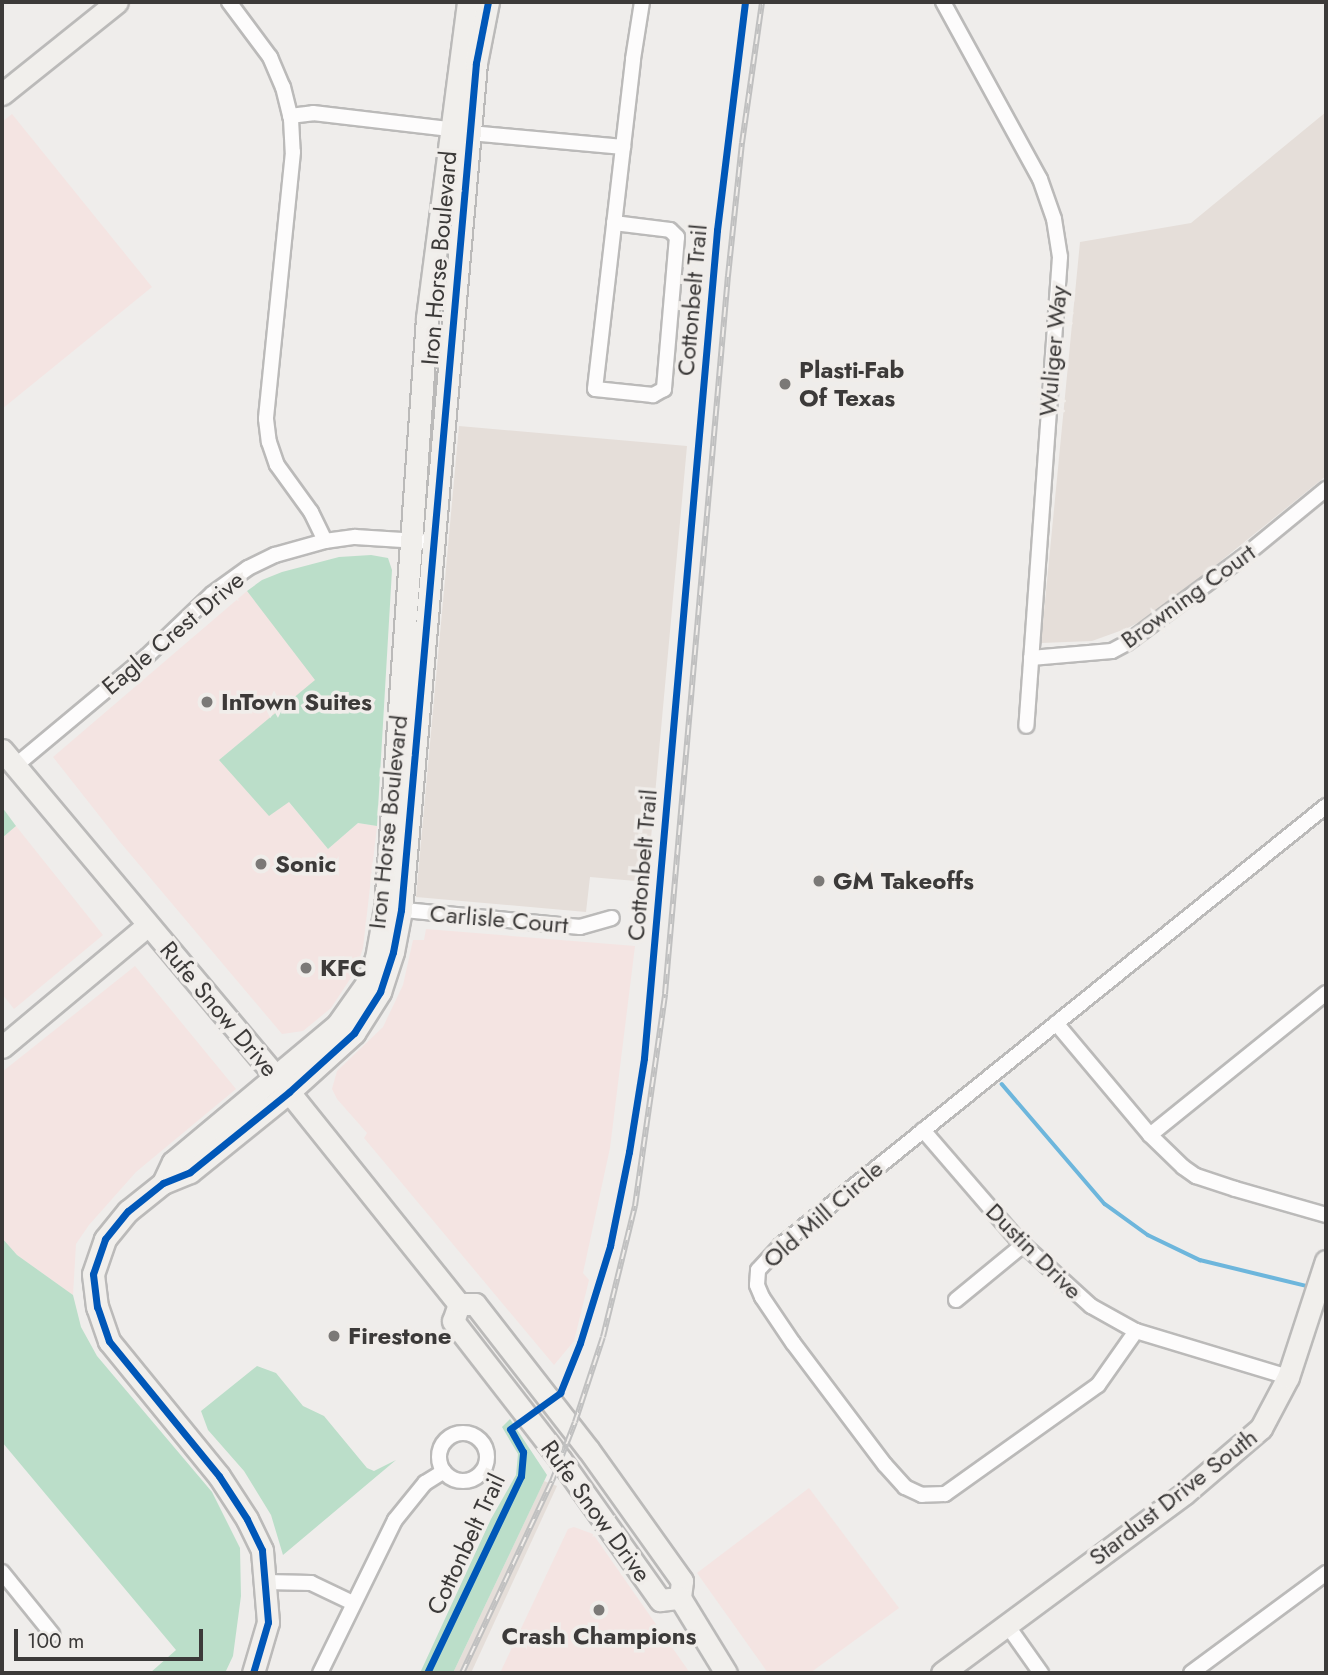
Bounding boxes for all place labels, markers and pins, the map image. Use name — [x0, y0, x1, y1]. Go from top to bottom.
place label: Plasti-Fab Of Texas — [799, 356, 904, 412]
marker: Plasti-Fab Of Texas — [777, 376, 793, 392]
place label: InTown Suites — [221, 688, 372, 716]
marker: InTown Suites — [199, 694, 215, 710]
place label: Sonic — [275, 850, 336, 878]
marker: Sonic — [253, 856, 269, 872]
place label: GM Takeoffs — [833, 867, 974, 895]
marker: GM Takeoffs — [811, 873, 827, 889]
place label: KFC — [320, 954, 367, 982]
marker: KFC — [298, 960, 314, 976]
place label: Firestone — [348, 1322, 451, 1350]
marker: Firestone — [326, 1328, 342, 1344]
marker: Crash Champions — [591, 1602, 607, 1618]
place label: Crash Champions — [502, 1622, 696, 1650]

